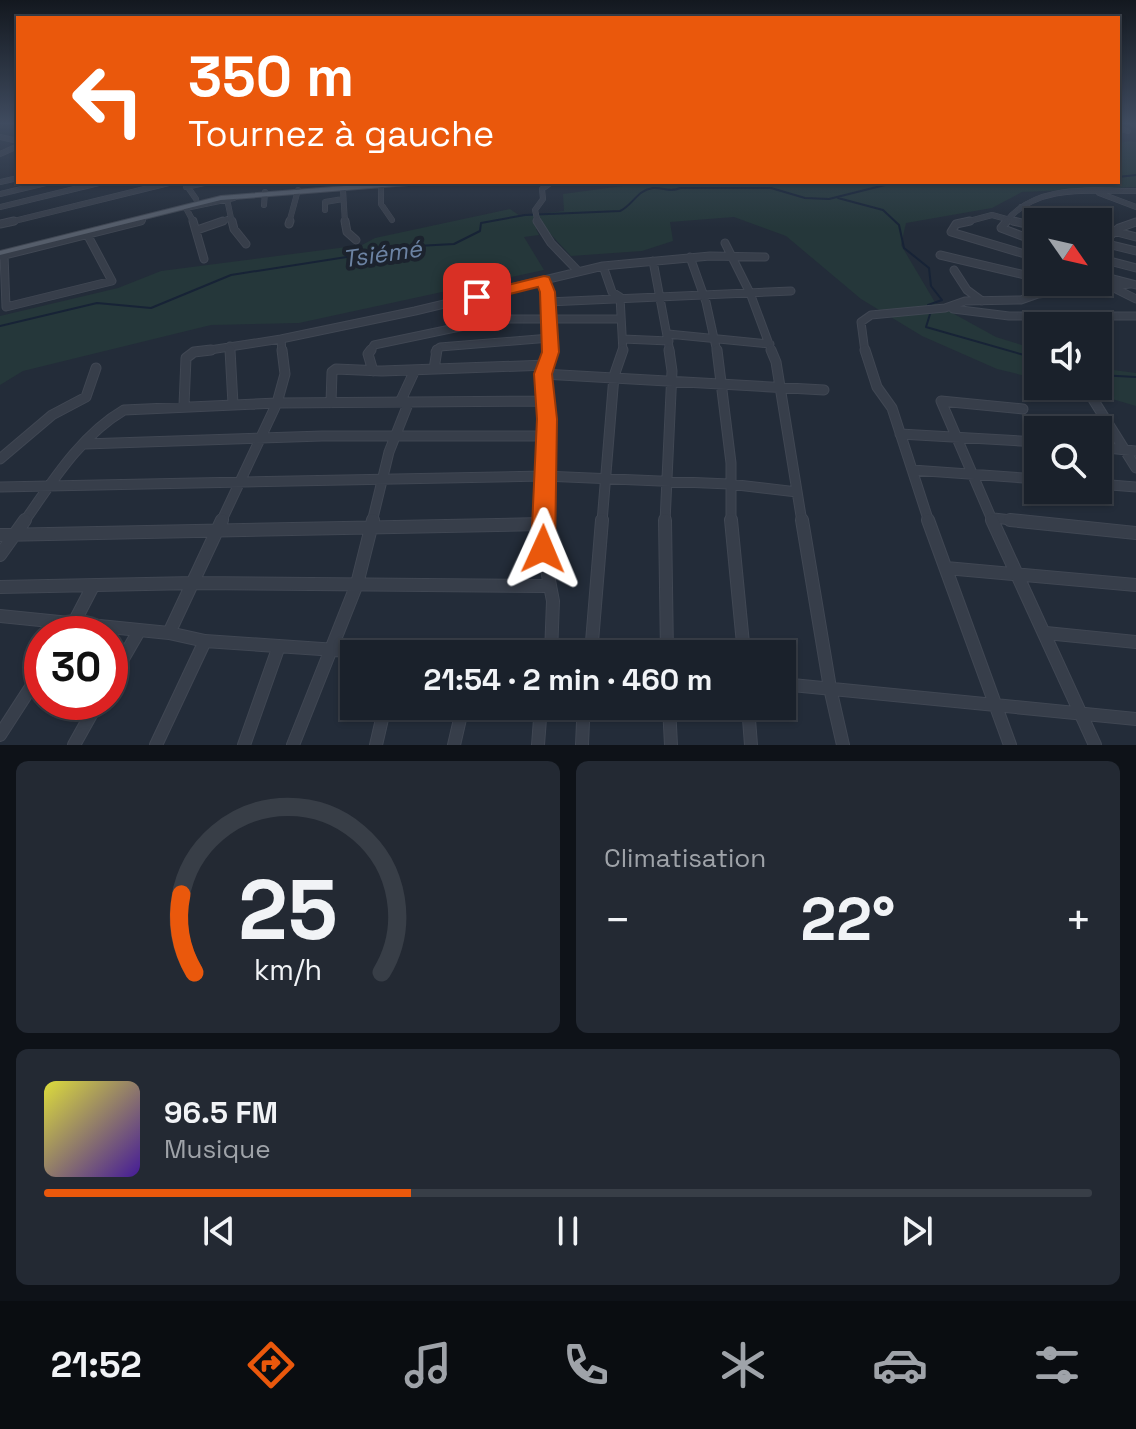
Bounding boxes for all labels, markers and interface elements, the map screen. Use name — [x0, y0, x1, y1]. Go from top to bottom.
text: 350 m — [188, 41, 354, 112]
icon: left — [56, 48, 160, 152]
text: Tournez à gauche — [188, 111, 494, 157]
north arrow — [1024, 208, 1112, 296]
map controls — [1024, 208, 1112, 504]
water label: Tsiémé — [340, 233, 424, 274]
pin — [443, 263, 511, 331]
icon: arrive — [455, 275, 499, 319]
button: sound — [1024, 312, 1112, 400]
button: search — [1024, 416, 1112, 504]
position arrow — [501, 507, 585, 591]
speed limit sign: 30 — [24, 616, 128, 720]
text: 21:54 · 2 min · 460 m — [424, 660, 712, 699]
text: Climatisation — [604, 841, 766, 875]
text: 25 — [238, 857, 338, 963]
text: 22° — [801, 881, 895, 958]
text: − — [604, 892, 631, 948]
text: + — [1065, 892, 1092, 948]
text: km/h — [254, 952, 322, 988]
text: 96.5 FM — [164, 1093, 278, 1132]
text: Musique — [164, 1132, 271, 1166]
icon: previous — [197, 1209, 241, 1253]
icon: pause — [546, 1209, 590, 1253]
icon: next — [895, 1209, 939, 1253]
icon: directions — [243, 1337, 299, 1393]
icon: music — [400, 1337, 456, 1393]
icon: phone — [558, 1337, 614, 1393]
icon: climate — [715, 1337, 771, 1393]
icon: car — [872, 1337, 928, 1393]
icon: filters — [1029, 1337, 1085, 1393]
text: 21:52 — [51, 1342, 142, 1388]

